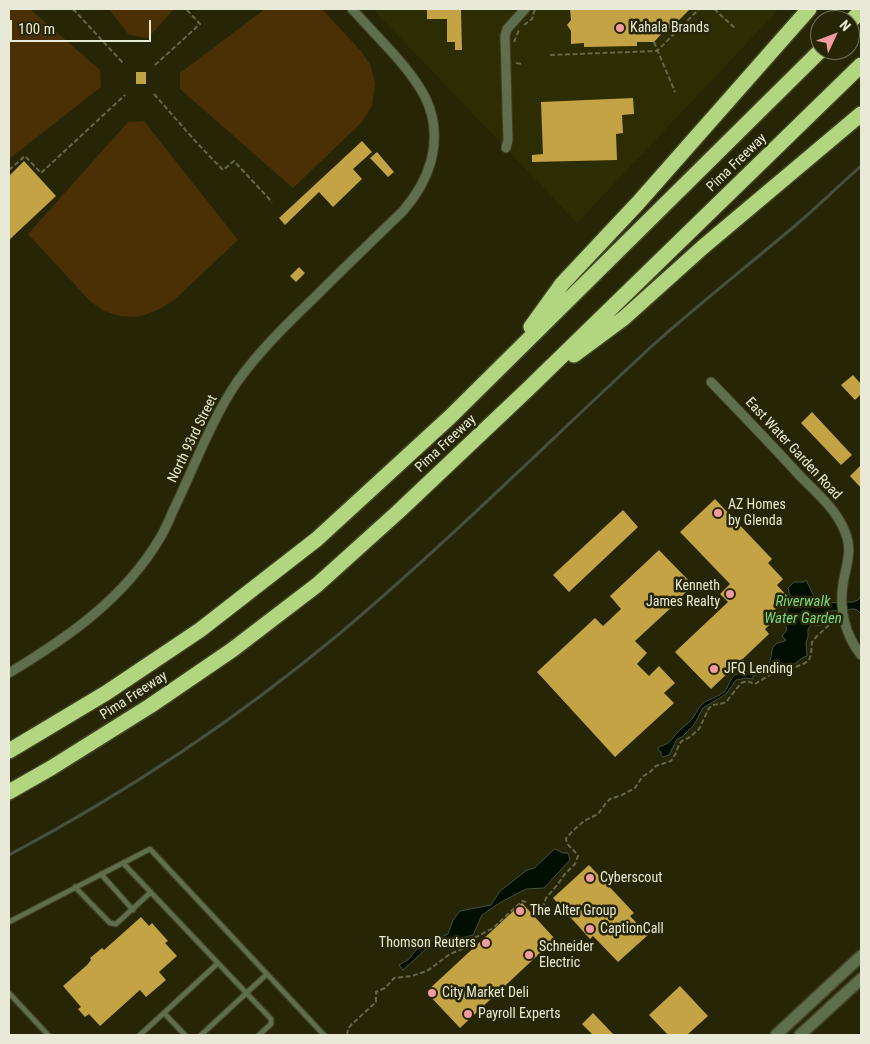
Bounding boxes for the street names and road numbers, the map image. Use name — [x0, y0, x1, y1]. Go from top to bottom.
street label: Pima Freeway — [704, 130, 770, 196]
street label: North 93rd Street — [165, 392, 221, 486]
street label: East Water Garden Road — [741, 394, 845, 504]
street label: Pima Freeway — [412, 412, 480, 476]
street label: Pima Freeway — [97, 668, 171, 724]

